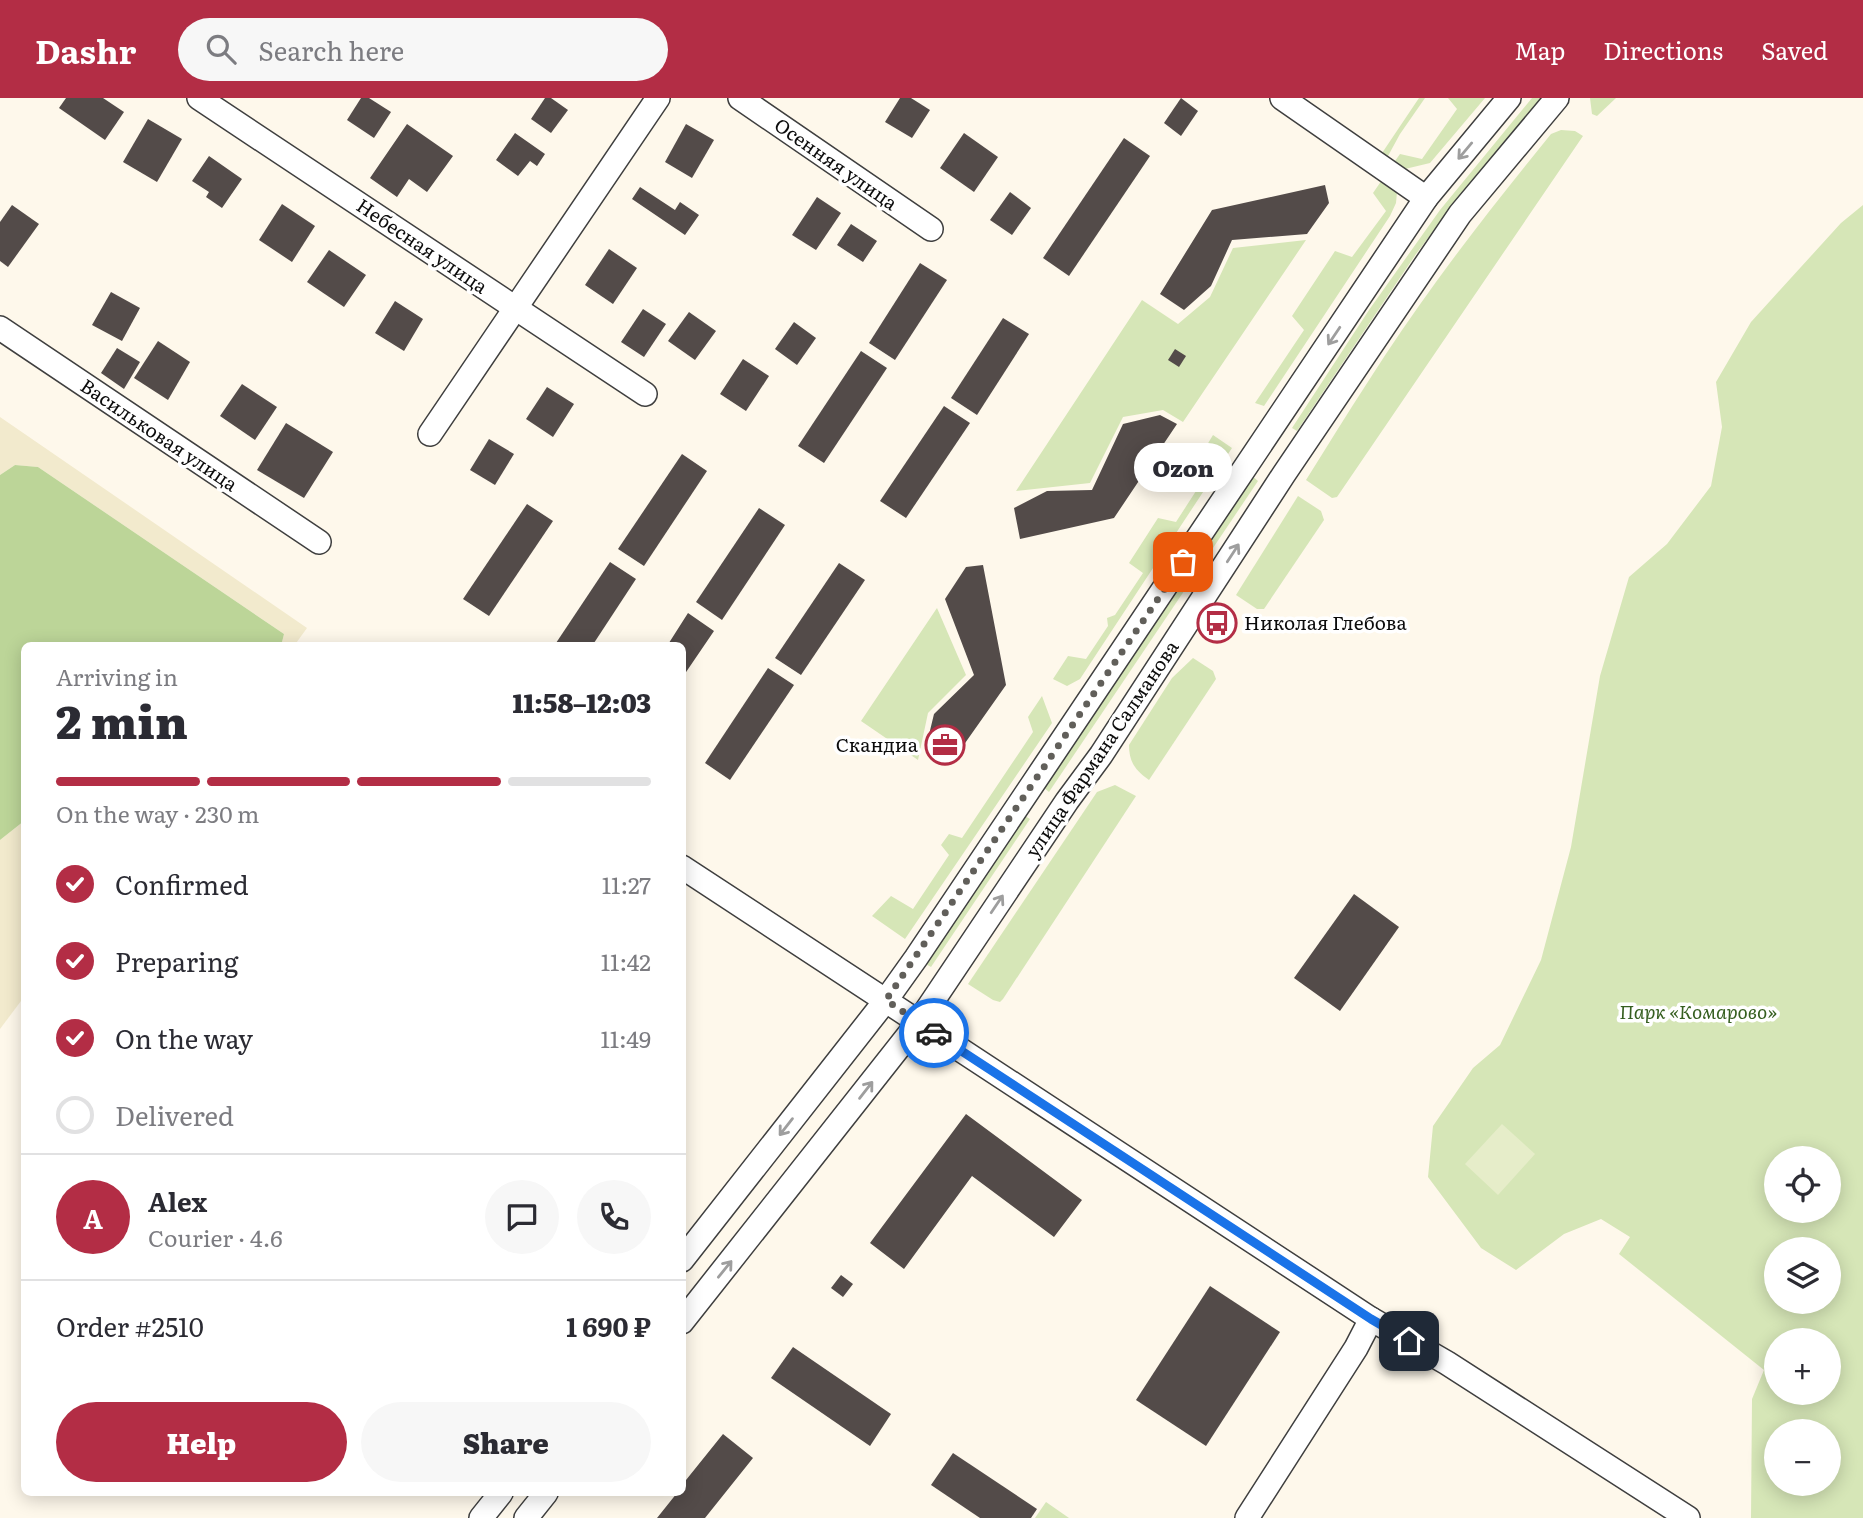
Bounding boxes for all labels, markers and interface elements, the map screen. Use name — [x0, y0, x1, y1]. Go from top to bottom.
search box — [178, 18, 668, 81]
text: Dashr — [35, 25, 136, 74]
icon: search — [202, 30, 240, 68]
text: Search here — [258, 30, 404, 69]
text: Map — [1514, 32, 1565, 67]
text: Directions — [1603, 32, 1723, 67]
text: Saved — [1761, 32, 1828, 67]
street label: Осенняя улица — [769, 110, 904, 217]
one-way arrow — [1457, 141, 1473, 159]
street label: Небесная улица — [351, 191, 494, 300]
one-way arrow — [1327, 326, 1341, 345]
street label: Васильковая улица — [75, 371, 244, 498]
callout: Ozon — [1134, 443, 1232, 492]
text: Ozon — [1152, 450, 1214, 484]
pin — [1153, 532, 1213, 592]
icon: bag — [1164, 543, 1202, 581]
one-way arrow — [1225, 544, 1240, 563]
bus stop icon: Николая Глебова — [1196, 602, 1238, 644]
place label: Николая Глебова — [1244, 608, 1408, 636]
street label: улица Фармана Салманова — [1018, 634, 1185, 863]
text: Arriving in — [56, 659, 178, 693]
text: 11:58–12:03 — [513, 682, 651, 721]
text: 2 min — [56, 685, 188, 753]
office icon: Скандиа — [924, 724, 966, 766]
place label: Скандиа — [836, 730, 919, 758]
text: On the way · 230 m — [56, 796, 259, 830]
text: Confirmed — [115, 864, 249, 903]
icon: check — [56, 865, 94, 903]
text: 11:27 — [602, 867, 651, 901]
one-way arrow — [990, 895, 1004, 915]
text: Preparing — [115, 941, 238, 980]
icon: check — [56, 942, 94, 980]
text: 11:42 — [601, 944, 651, 978]
park label: Парк «Комарово» — [1619, 997, 1777, 1025]
courier — [899, 998, 969, 1068]
icon: car — [915, 1014, 953, 1052]
text: On the way — [115, 1018, 253, 1057]
icon: check — [56, 1019, 94, 1057]
text: 11:49 — [600, 1021, 651, 1055]
one-way arrow — [858, 1081, 873, 1100]
text: Delivered — [115, 1095, 234, 1134]
one-way arrow — [779, 1118, 794, 1136]
map controls — [1764, 1146, 1841, 1496]
button: locate — [1764, 1146, 1841, 1223]
button: chat — [485, 1180, 559, 1254]
button: phone — [577, 1180, 651, 1254]
text: Alex — [148, 1181, 207, 1220]
text: A — [83, 1198, 103, 1237]
text: Courier · 4.6 — [148, 1220, 283, 1254]
button: layers — [1764, 1237, 1841, 1314]
one-way arrow — [718, 1261, 733, 1279]
text: Order #2510 — [56, 1306, 204, 1345]
text: 1 690 ₽ — [566, 1306, 651, 1345]
pin — [1379, 1311, 1439, 1371]
icon: home — [1390, 1322, 1428, 1360]
button: + — [1764, 1328, 1841, 1405]
button: Help — [56, 1402, 347, 1482]
button: Share — [361, 1402, 651, 1482]
button: − — [1764, 1419, 1841, 1496]

